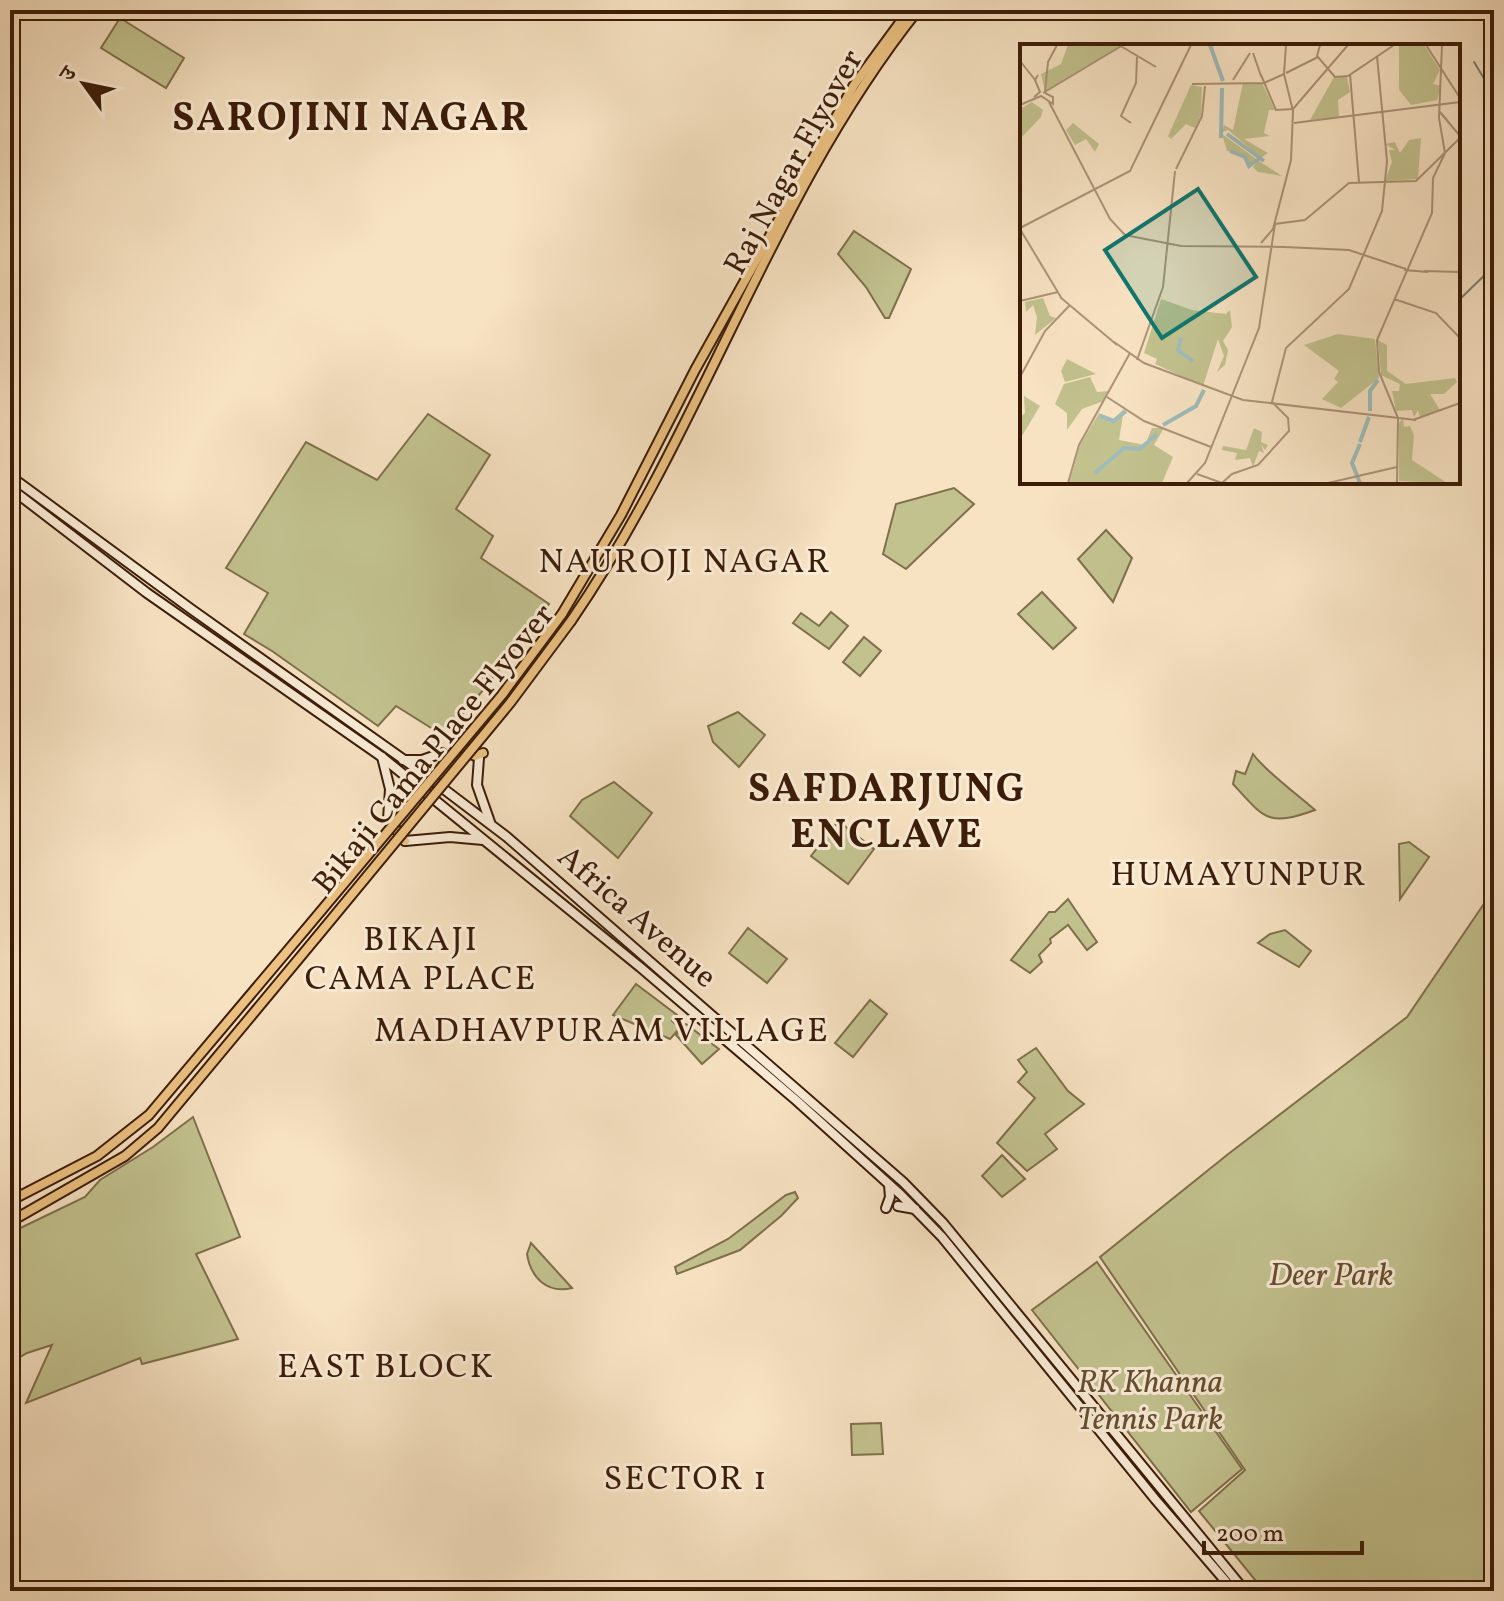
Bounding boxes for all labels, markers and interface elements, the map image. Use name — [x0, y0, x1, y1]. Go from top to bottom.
street label: Raj Nagar Flyover — [715, 42, 875, 284]
north arrow — [44, 44, 124, 124]
inset map — [1020, 44, 1460, 484]
text: उ — [52, 60, 86, 89]
district label: SAROJINI NAGAR — [172, 92, 530, 148]
district label: NAUROJI NAGAR — [538, 540, 832, 587]
street label: Bikaji Cama Place Flyover — [304, 596, 566, 904]
district label: SAFDARJUNG ENCLAVE — [748, 763, 1026, 865]
street label: Africa Avenue — [547, 837, 725, 999]
district label: HUMAYUNPUR — [1111, 853, 1367, 900]
district label: BIKAJI CAMA PLACE — [305, 918, 537, 1004]
district label: MADHAVPURAM VILLAGE — [374, 1009, 830, 1056]
park label: Deer Park — [1269, 1255, 1394, 1299]
district label: EAST BLOCK — [277, 1345, 495, 1392]
park label: RK Khanna Tennis Park — [1077, 1362, 1223, 1443]
district label: SECTOR 1 — [603, 1457, 769, 1504]
scale bar — [1204, 1505, 1362, 1555]
text: 200 m — [1216, 1518, 1284, 1552]

